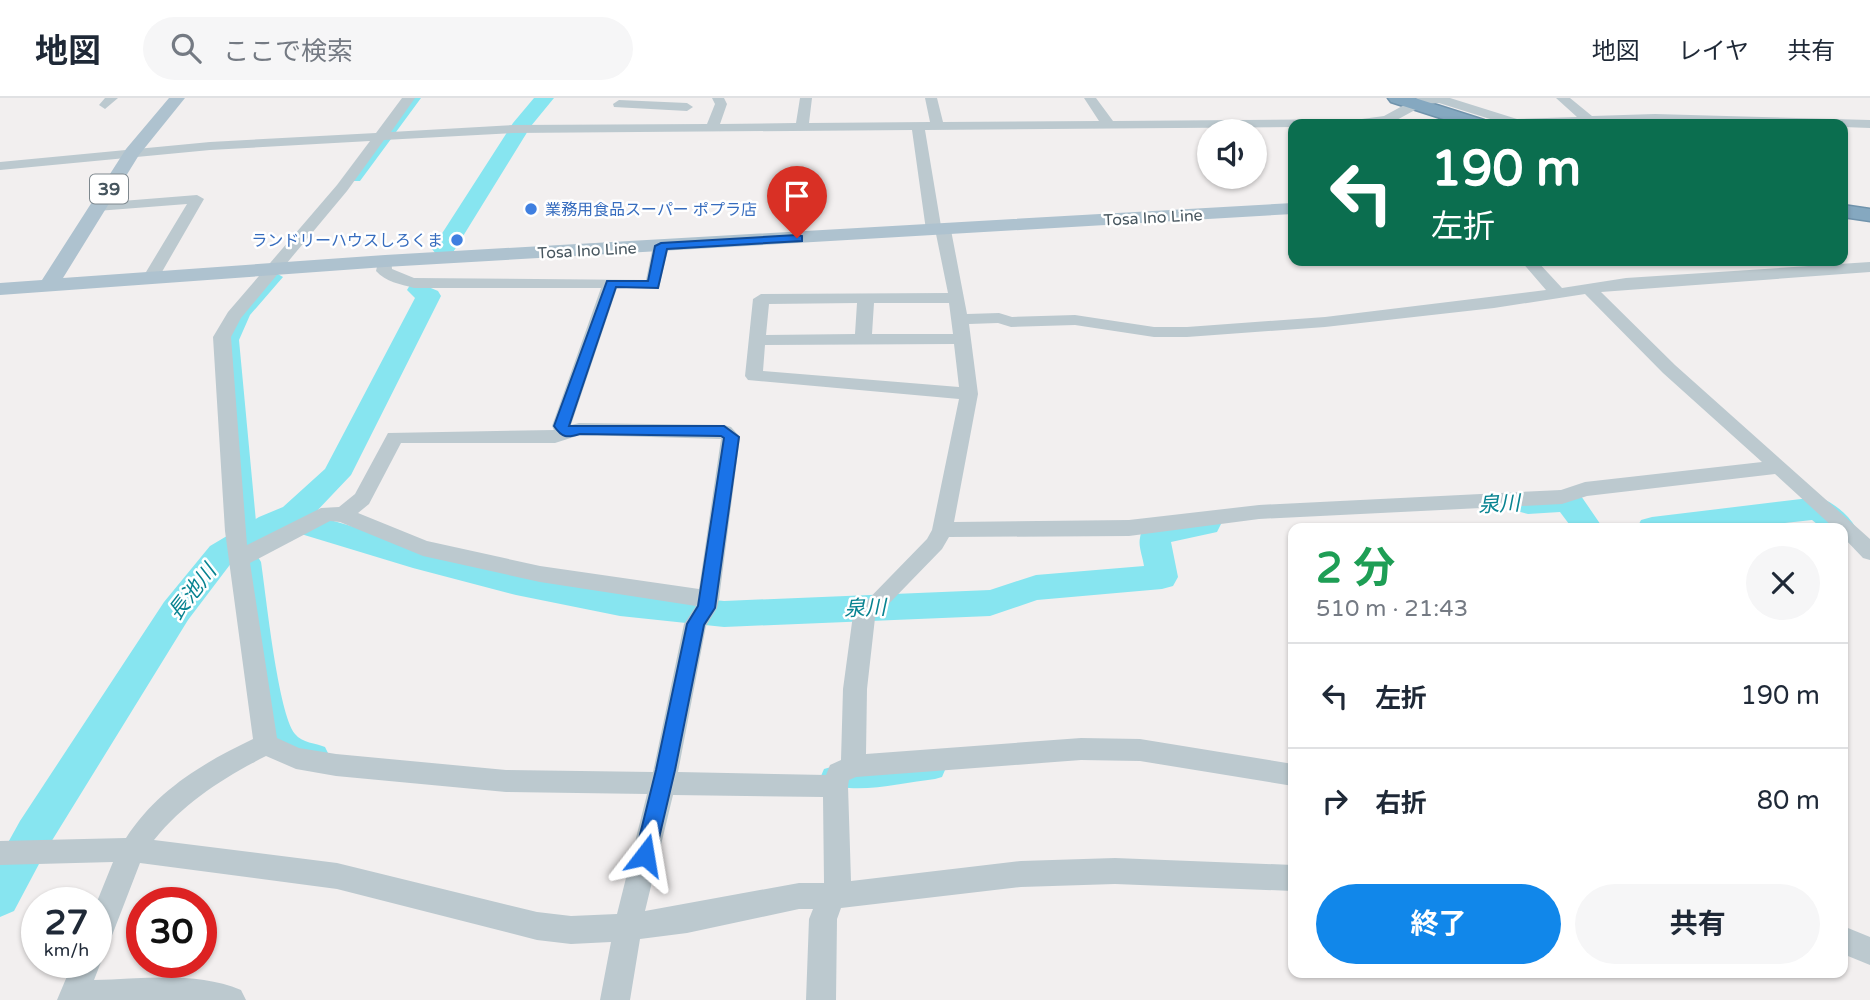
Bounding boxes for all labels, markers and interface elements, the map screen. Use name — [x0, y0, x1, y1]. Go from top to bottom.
search box — [143, 17, 633, 80]
icon: search — [167, 29, 205, 67]
text: 地図 — [35, 32, 101, 71]
text: ここで検索 — [223, 36, 353, 67]
text: 地図 — [1592, 37, 1640, 66]
text: レイヤ — [1678, 37, 1749, 66]
text: 共有 — [1787, 37, 1835, 66]
map controls — [1197, 119, 1267, 189]
button: sound — [1197, 119, 1267, 189]
text: 190 m — [1431, 140, 1581, 199]
icon: left — [1316, 147, 1407, 238]
pin — [767, 166, 827, 238]
road number: 39 — [90, 174, 128, 204]
icon: arrive — [778, 177, 816, 215]
place label: 業務用食品スーパー ポプラ店 — [545, 200, 757, 220]
marker: 業務用食品スーパー ポプラ店 — [523, 201, 539, 217]
street label: Tosa Ino Line — [1103, 205, 1203, 231]
text: 左折 — [1431, 208, 1495, 246]
place label: ランドリーハウスしろくま — [251, 231, 443, 251]
marker: ランドリーハウスしろくま — [449, 232, 465, 248]
street label: Tosa Ino Line — [537, 238, 637, 264]
water label: 泉川 — [1477, 491, 1523, 518]
text: 2 分 — [1316, 543, 1395, 594]
button: close — [1746, 546, 1820, 620]
water label: 長池川 — [163, 558, 223, 625]
water label: 泉川 — [844, 595, 888, 622]
text: 510 m · 21:43 — [1316, 595, 1468, 623]
icon: left — [1316, 677, 1354, 715]
text: 190 m — [1740, 680, 1820, 711]
text: 左折 — [1375, 683, 1427, 714]
icon: right — [1316, 782, 1354, 820]
text: 80 m — [1757, 785, 1820, 816]
text: 右折 — [1375, 788, 1427, 819]
position arrow — [608, 818, 682, 892]
button: 終了 — [1316, 884, 1561, 964]
button: 共有 — [1575, 884, 1820, 964]
speed limit sign: 30 — [126, 887, 217, 978]
text: 27 — [45, 902, 88, 944]
text: km/h — [44, 939, 89, 961]

